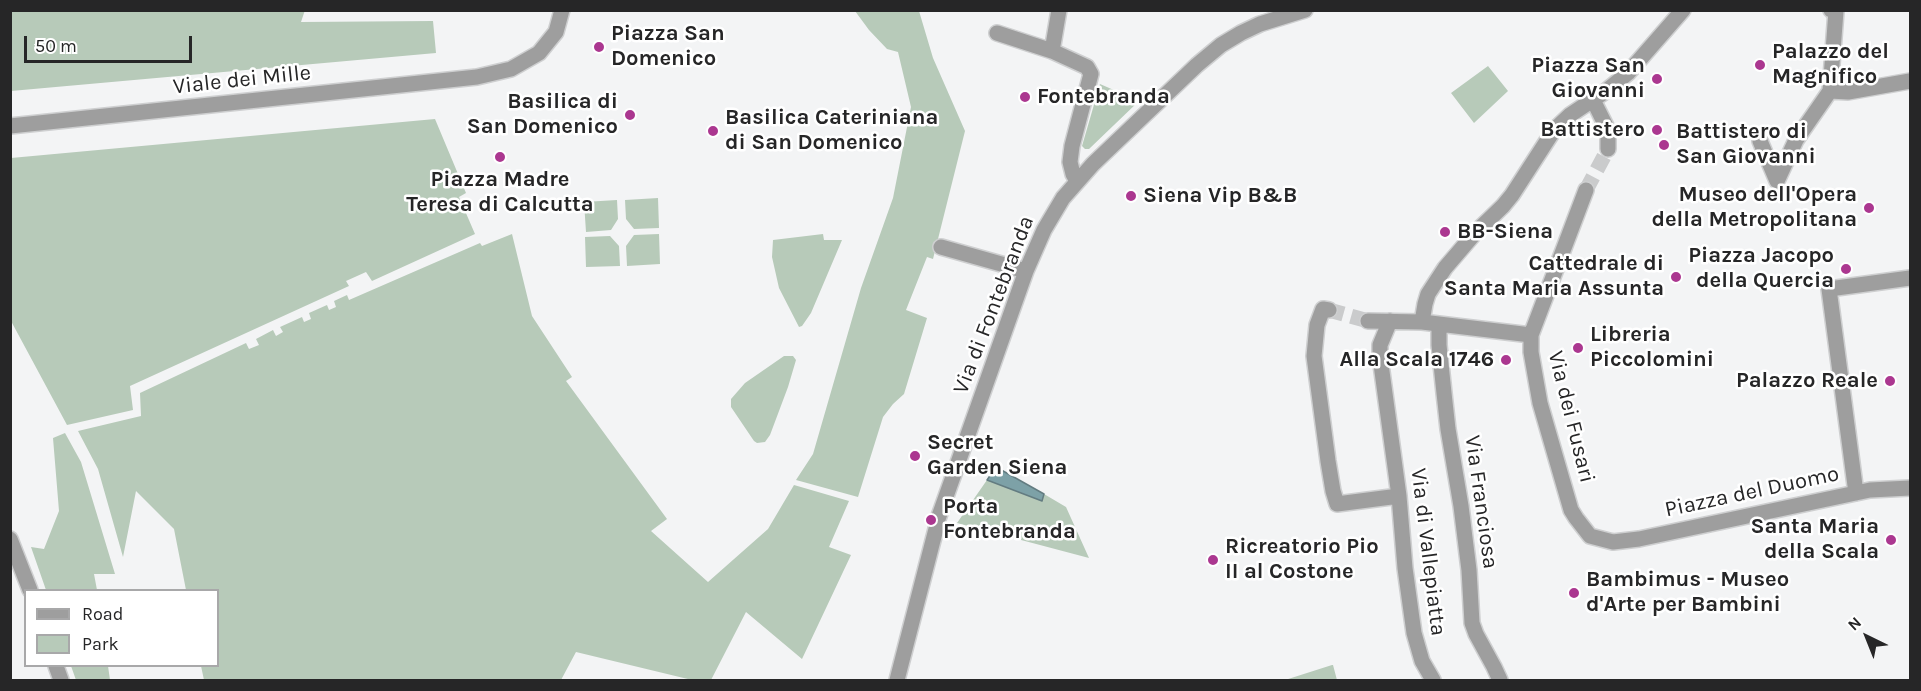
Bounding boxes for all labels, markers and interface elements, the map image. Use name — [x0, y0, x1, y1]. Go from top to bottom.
place label: Piazza San Domenico — [611, 21, 725, 72]
scale bar — [27, 24, 195, 62]
text: 50 m — [35, 35, 77, 57]
place label: Palazzo del Magnifico — [1772, 39, 1889, 90]
marker: Piazza San Domenico — [592, 40, 606, 54]
place label: Piazza San Giovanni — [1531, 53, 1645, 104]
marker: Palazzo del Magnifico — [1753, 58, 1767, 72]
street label: Viale dei Mille — [172, 60, 312, 100]
marker: Piazza San Giovanni — [1650, 72, 1664, 86]
place label: Fontebranda — [1037, 84, 1170, 110]
place label: Basilica di San Domenico — [467, 89, 618, 140]
marker: Fontebranda — [1018, 90, 1032, 104]
place label: Basilica Cateriniana di San Domenico — [725, 105, 938, 156]
marker: Basilica di San Domenico — [623, 108, 637, 122]
place label: Battistero — [1540, 117, 1645, 143]
place label: Battistero di San Giovanni — [1676, 119, 1816, 170]
marker: Battistero — [1650, 123, 1664, 137]
marker: Basilica Cateriniana di San Domenico — [706, 124, 720, 138]
marker: Battistero di San Giovanni — [1657, 138, 1671, 152]
marker: Piazza Madre Teresa di Calcutta — [493, 150, 507, 164]
place label: Piazza Madre Teresa di Calcutta — [406, 167, 594, 218]
place label: Museo dell'Opera della Metropolitana — [1651, 182, 1857, 234]
place label: Siena Vip B&B — [1143, 183, 1297, 209]
marker: Siena Vip B&B — [1124, 189, 1138, 203]
marker: Museo dell'Opera della Metropolitana — [1862, 201, 1876, 215]
street label: Via di Fontebranda — [948, 212, 1040, 398]
place label: BB-Siena — [1457, 219, 1553, 245]
marker: BB-Siena — [1438, 225, 1452, 239]
place label: Piazza Jacopo della Quercia — [1688, 243, 1834, 294]
place label: Cattedrale di Santa Maria Assunta — [1444, 251, 1664, 302]
marker: Piazza Jacopo della Quercia — [1839, 262, 1853, 276]
marker: Cattedrale di Santa Maria Assunta — [1669, 270, 1683, 284]
place label: Libreria Piccolomini — [1590, 322, 1714, 374]
marker: Libreria Piccolomini — [1571, 341, 1585, 355]
place label: Alla Scala 1746 — [1339, 347, 1494, 373]
street label: Via dei Fusari — [1542, 348, 1600, 486]
marker: Alla Scala 1746 — [1499, 353, 1513, 367]
place label: Palazzo Reale — [1736, 368, 1878, 394]
marker: Palazzo Reale — [1883, 374, 1897, 388]
place label: Secret Garden Siena — [927, 430, 1067, 482]
street label: Via Franciosa — [1459, 433, 1503, 571]
marker: Secret Garden Siena — [908, 449, 922, 463]
street label: Piazza del Duomo — [1663, 461, 1841, 523]
street label: Via di Vallepiatta — [1405, 467, 1451, 637]
place label: Porta Fontebranda — [943, 494, 1076, 546]
marker: Porta Fontebranda — [924, 513, 938, 527]
place label: Santa Maria della Scala — [1750, 514, 1879, 566]
marker: Santa Maria della Scala — [1884, 533, 1898, 547]
place label: Ricreatorio Pio II al Costone — [1225, 534, 1379, 586]
marker: Ricreatorio Pio II al Costone — [1206, 553, 1220, 567]
place label: Bambimus - Museo d'Arte per Bambini — [1586, 567, 1789, 618]
marker: Bambimus - Museo d'Arte per Bambini — [1567, 586, 1581, 600]
legend — [24, 589, 219, 667]
text: Road — [82, 603, 123, 625]
north arrow — [1837, 607, 1897, 667]
text: N — [1844, 613, 1865, 634]
text: Park — [82, 633, 119, 655]

